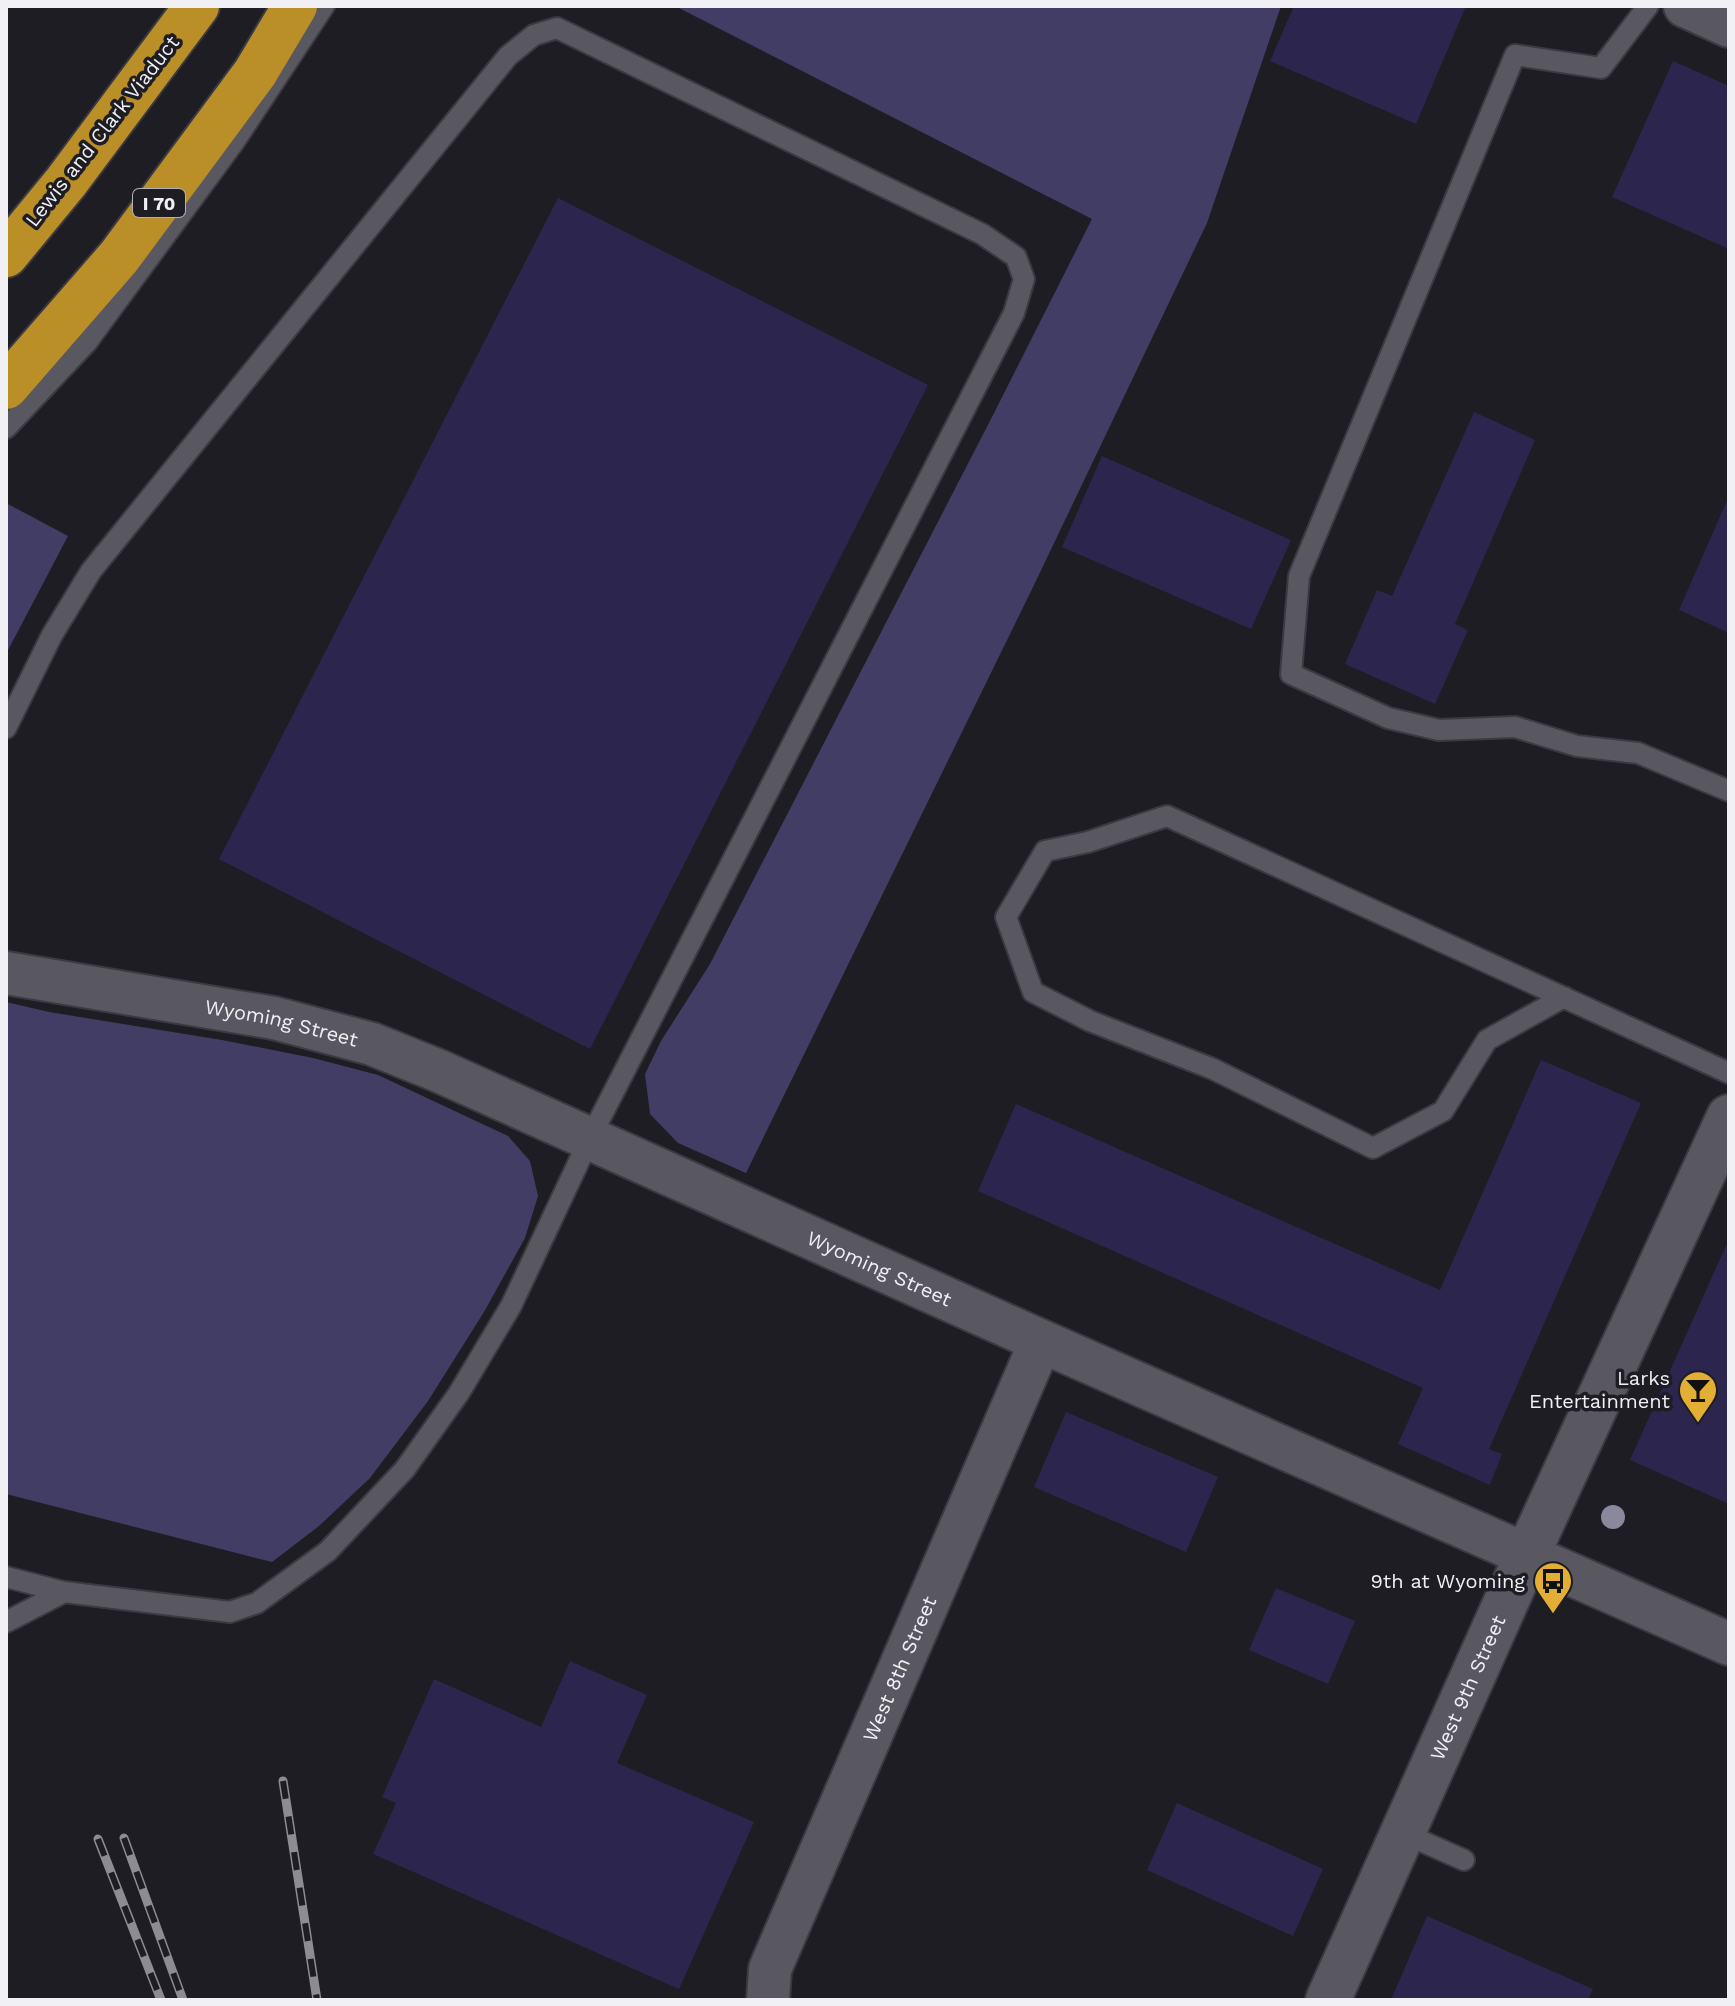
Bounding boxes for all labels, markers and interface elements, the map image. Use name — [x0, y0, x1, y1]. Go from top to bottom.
street label: Lewis and Clark Viaduct — [20, 30, 184, 231]
road number: I 70 — [133, 189, 185, 217]
street label: Wyoming Street — [203, 995, 361, 1052]
street label: Wyoming Street — [803, 1226, 956, 1312]
place label: Larks Entertainment — [1529, 1366, 1671, 1413]
bar icon: Larks Entertainment — [1677, 1369, 1719, 1424]
bus stop icon: 9th at Wyoming — [1532, 1560, 1574, 1615]
place label: 9th at Wyoming — [1371, 1569, 1525, 1593]
street label: West 8th Street — [858, 1592, 942, 1745]
street label: West 9th Street — [1425, 1611, 1511, 1764]

